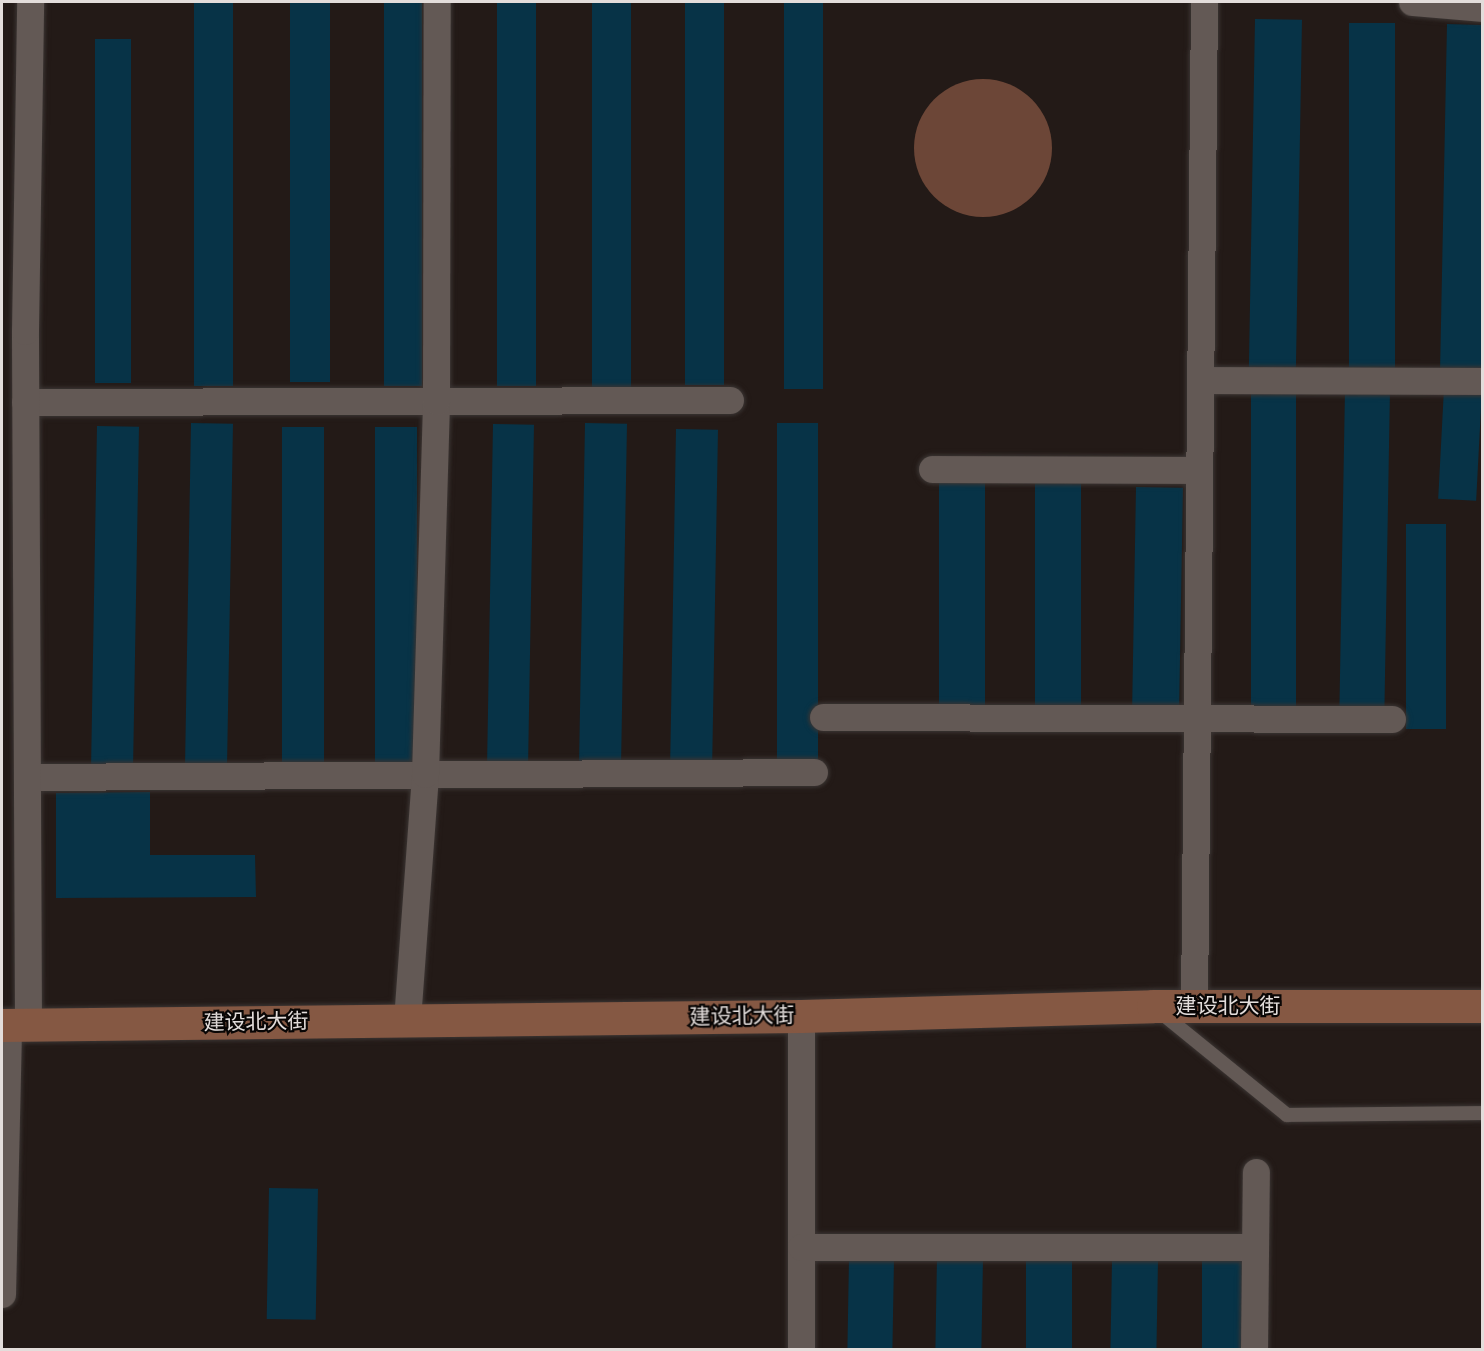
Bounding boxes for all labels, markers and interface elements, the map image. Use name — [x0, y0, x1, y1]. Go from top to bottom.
street label: 建设北大街 — [1176, 993, 1280, 1019]
street label: 建设北大街 — [689, 1002, 795, 1030]
street label: 建设北大街 — [203, 1008, 309, 1036]

